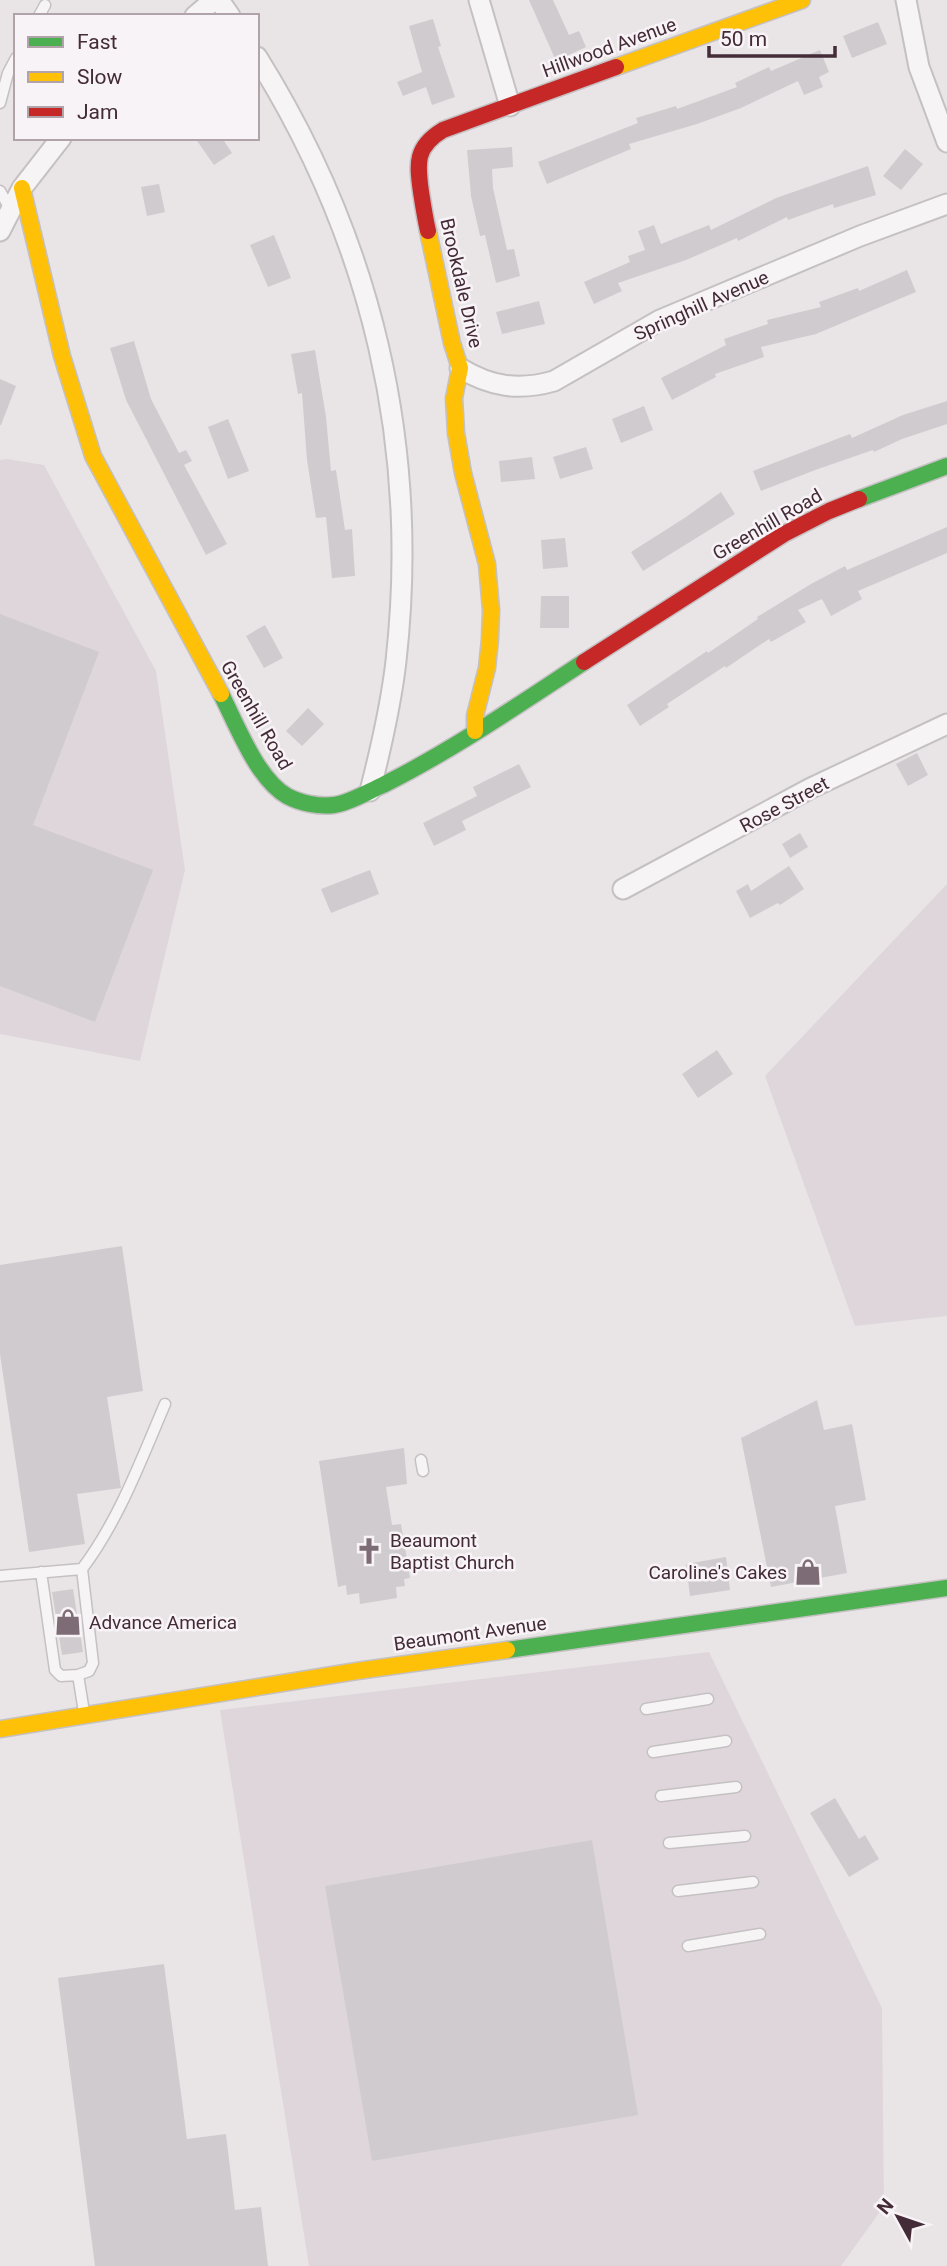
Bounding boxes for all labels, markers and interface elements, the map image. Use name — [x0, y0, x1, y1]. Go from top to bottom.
street label: Hillwood Avenue — [539, 13, 679, 82]
legend — [14, 14, 259, 140]
scale bar — [709, 14, 835, 58]
text: 50 m — [720, 27, 767, 51]
text: Fast — [77, 30, 118, 54]
text: Slow — [77, 65, 123, 89]
text: Jam — [77, 100, 118, 124]
street label: Brookdale Drive — [435, 216, 488, 350]
street label: Springhill Avenue — [630, 265, 772, 346]
street label: Greenhill Road — [708, 484, 826, 565]
street label: Greenhill Road — [216, 656, 297, 774]
street label: Rose Street — [736, 771, 833, 837]
place label: Beaumont Baptist Church — [390, 1529, 514, 1574]
church icon: Beaumont Baptist Church — [354, 1536, 384, 1566]
shop icon: Caroline's Cakes — [793, 1557, 823, 1587]
place label: Caroline's Cakes — [648, 1561, 787, 1584]
shop icon: Advance America — [53, 1607, 83, 1637]
place label: Advance America — [89, 1611, 237, 1634]
street label: Beaumont Avenue — [392, 1611, 548, 1656]
north arrow — [863, 2182, 933, 2252]
text: N — [872, 2194, 898, 2219]

